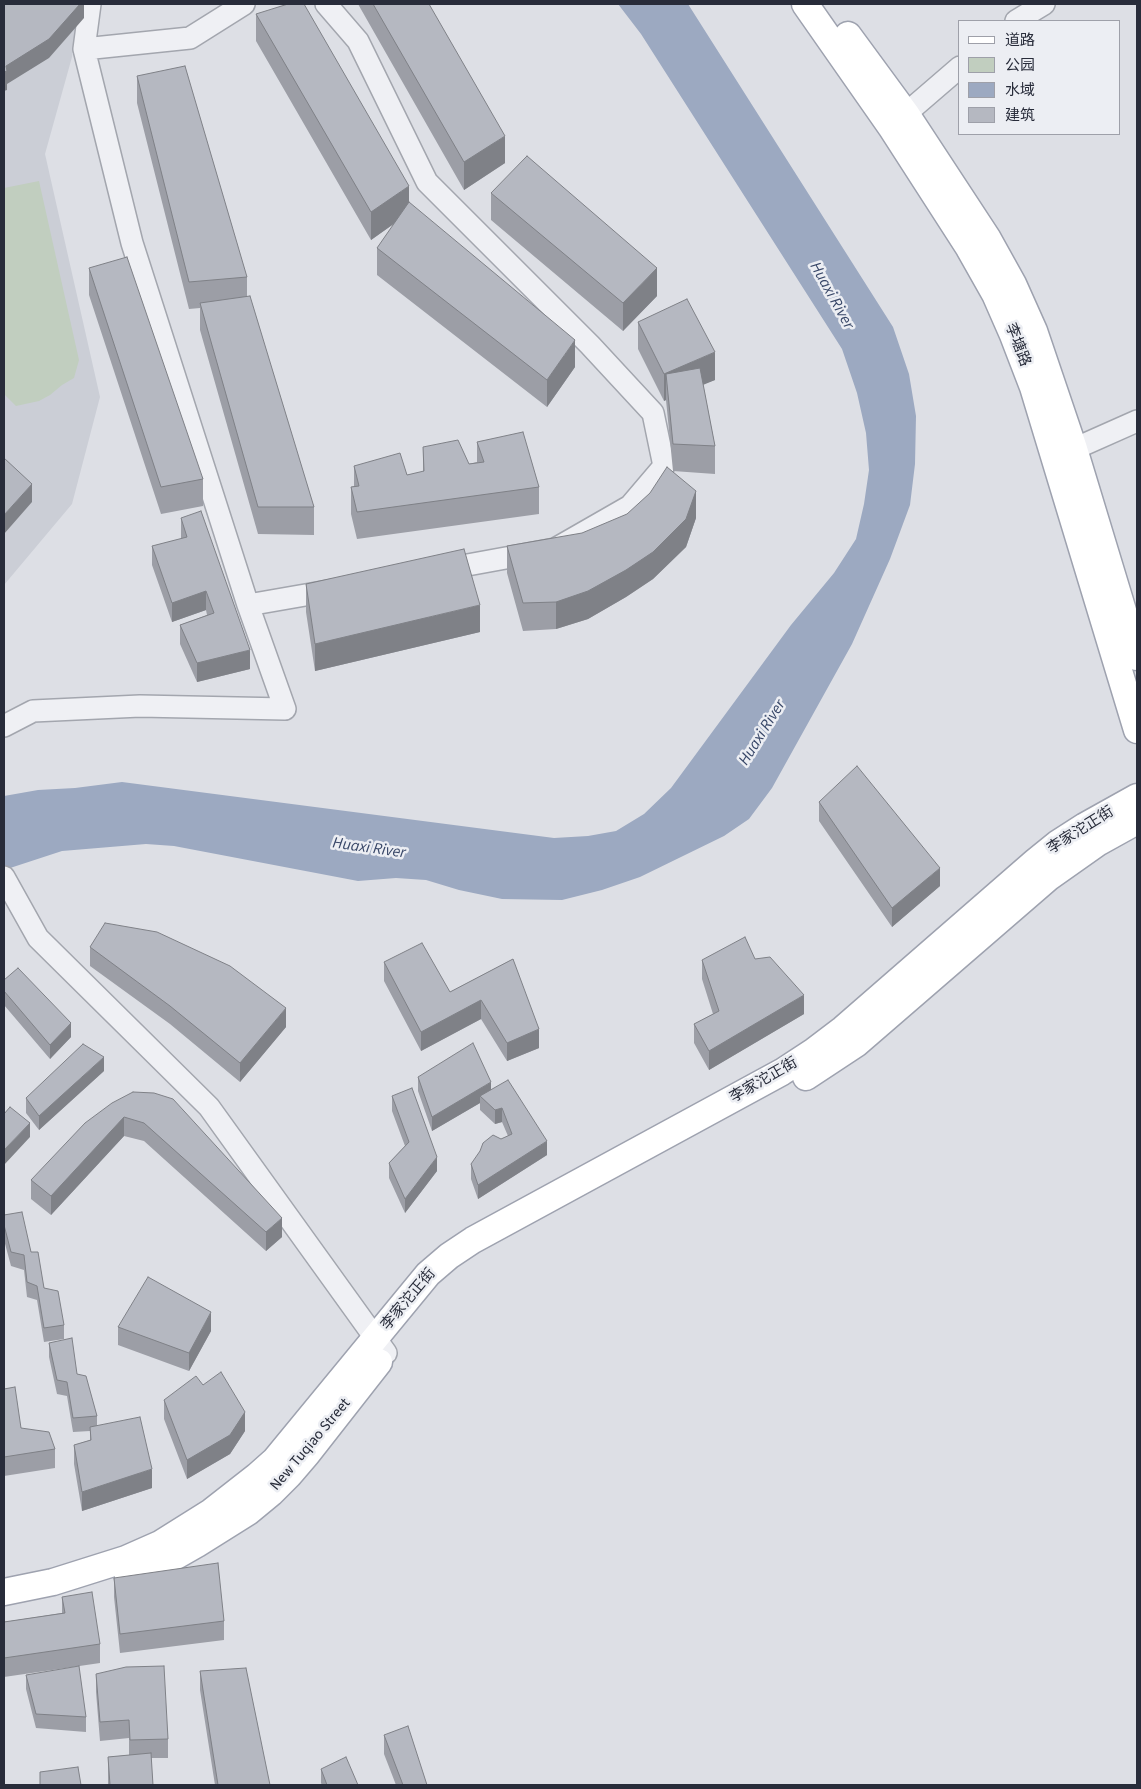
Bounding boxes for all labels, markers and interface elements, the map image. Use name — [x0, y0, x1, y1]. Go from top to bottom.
legend — [958, 20, 1121, 135]
text: 道路 — [1005, 30, 1035, 51]
text: 公园 — [1005, 55, 1035, 76]
text: 水域 — [1005, 80, 1035, 101]
text: 建筑 — [1005, 105, 1035, 126]
water label: Huaxi River — [805, 259, 857, 333]
street label: 李塘路 — [1001, 321, 1033, 369]
water label: Huaxi River — [735, 697, 791, 769]
street label: 李家沱正街 — [1044, 803, 1118, 859]
water label: Huaxi River — [331, 834, 407, 864]
street label: 李家沱正街 — [727, 1054, 801, 1108]
street label: 李家沱正街 — [378, 1265, 440, 1335]
street label: New Tuqiao Street — [267, 1395, 355, 1495]

